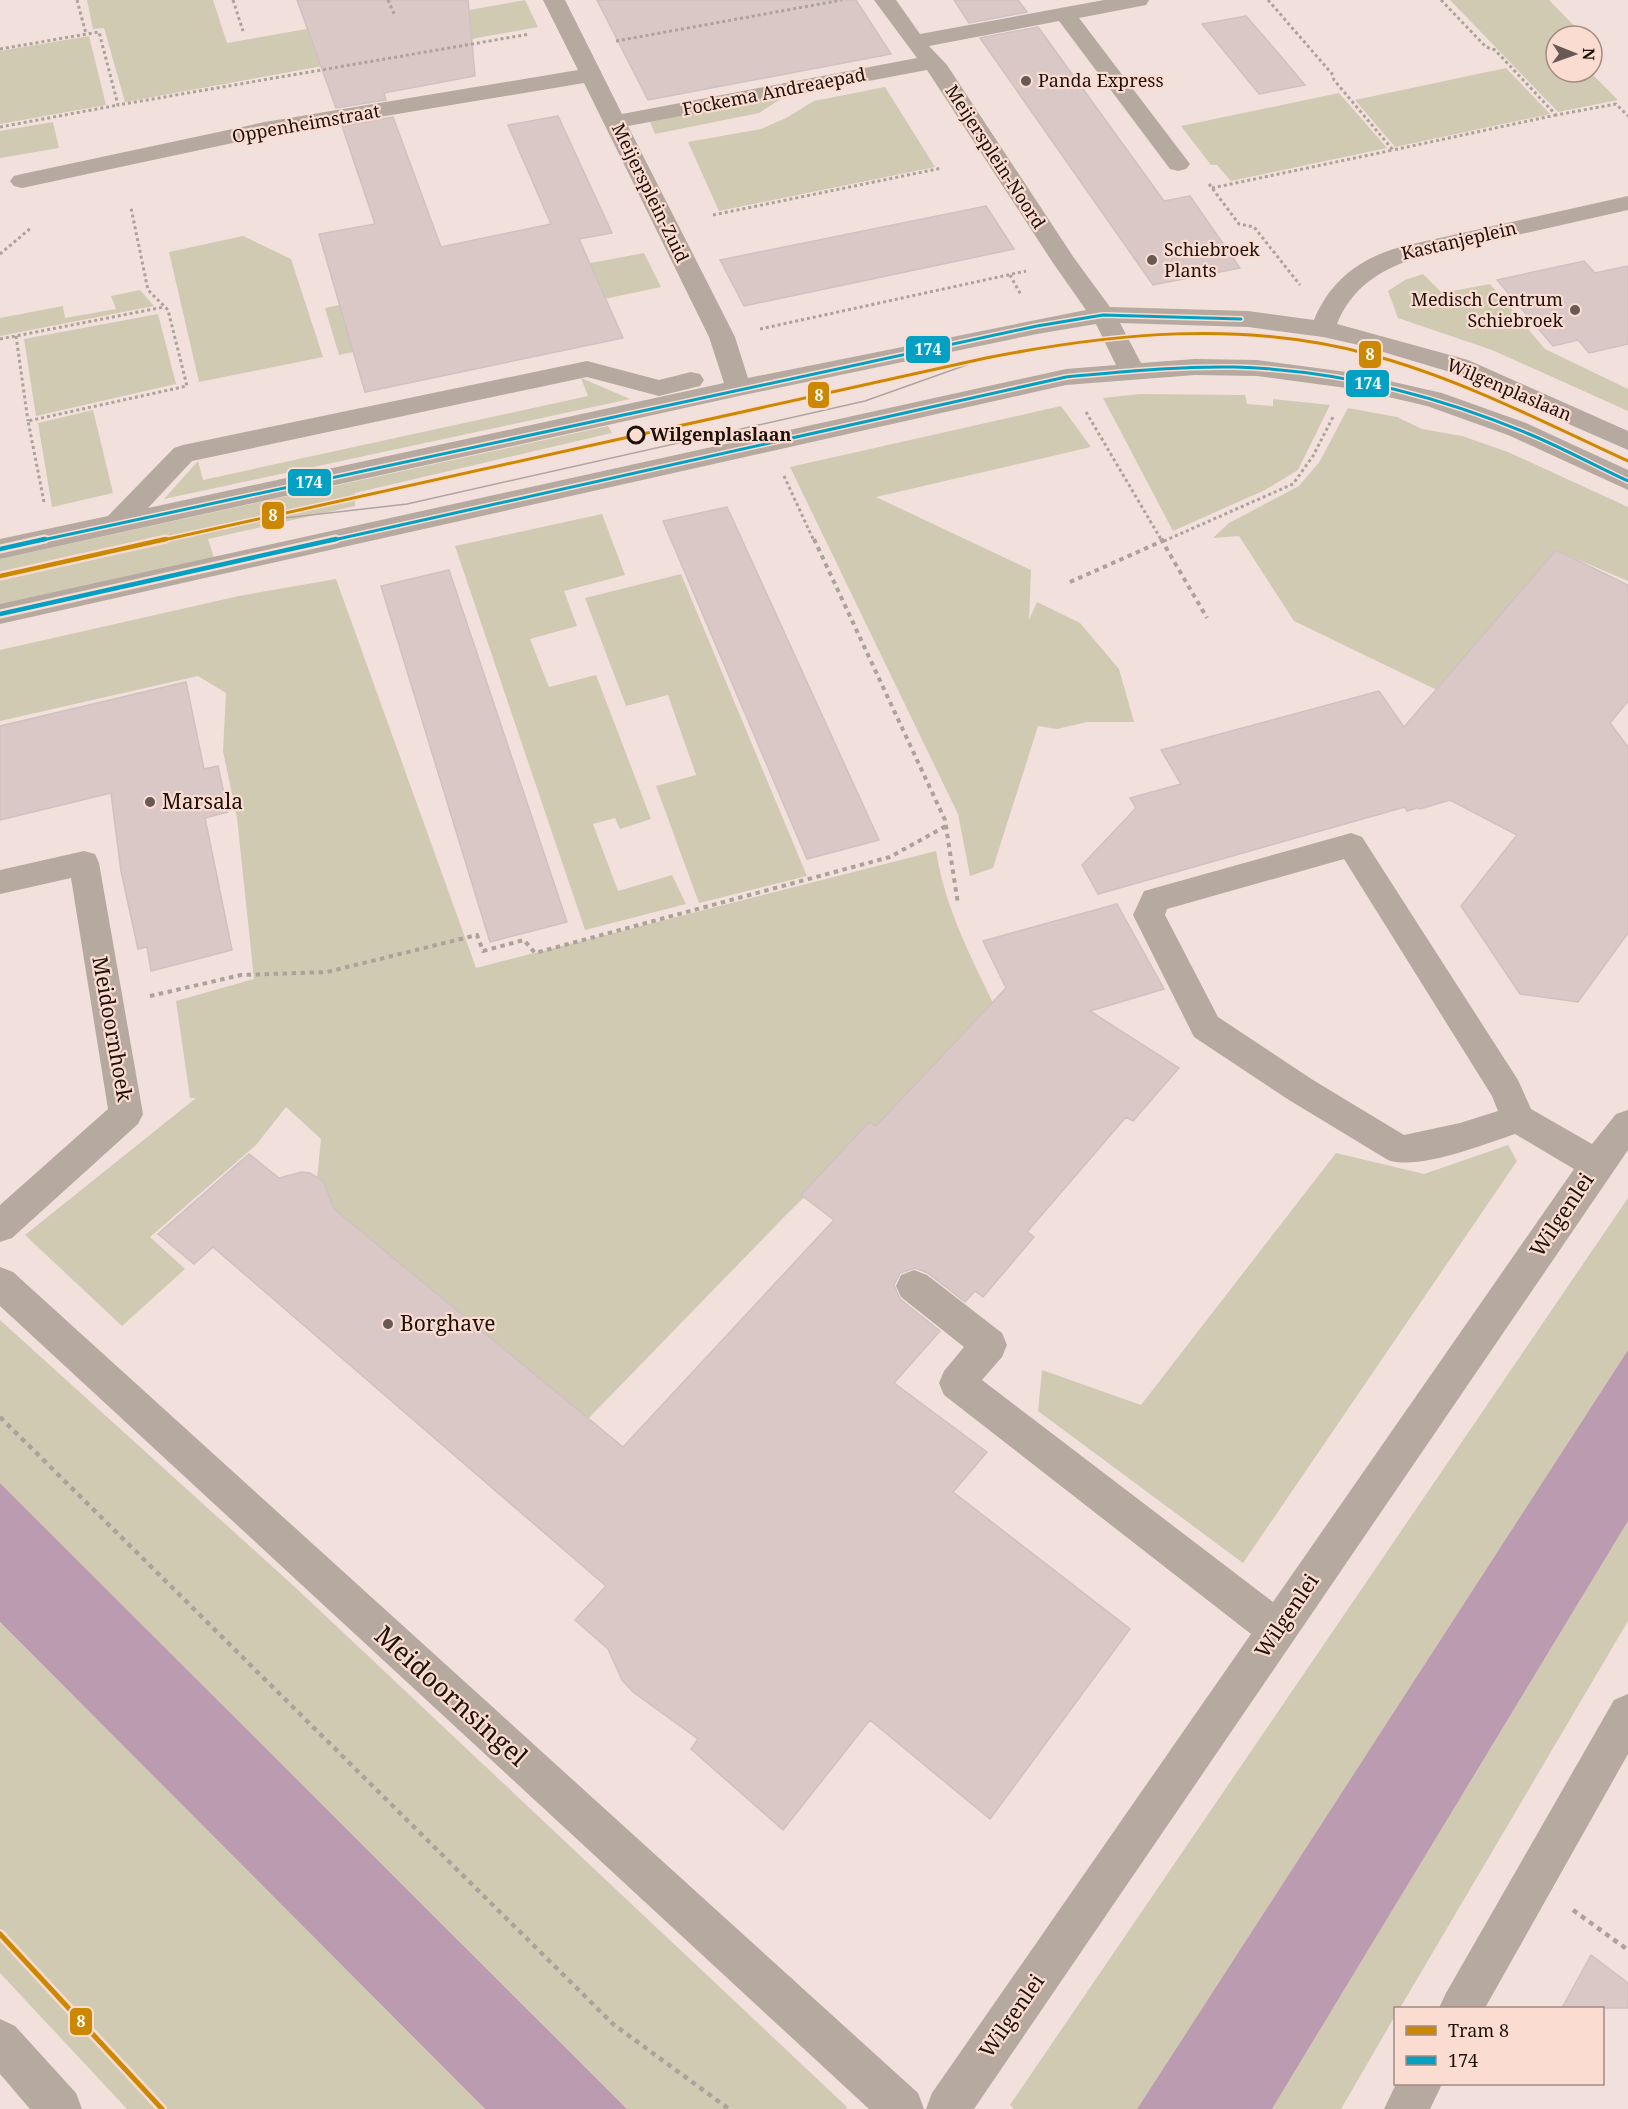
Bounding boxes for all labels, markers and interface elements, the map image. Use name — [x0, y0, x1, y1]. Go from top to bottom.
north arrow — [1544, 24, 1604, 84]
text: N — [1578, 48, 1600, 61]
street label: Fockema Andreaepad — [680, 61, 868, 121]
place label: Panda Express — [1038, 68, 1164, 92]
marker: Panda Express — [1019, 74, 1033, 88]
street label: Meijersplein-Noord — [940, 80, 1051, 233]
street label: Oppenheimstraat — [230, 98, 382, 148]
street label: Meijersplein-Zuid — [607, 119, 695, 266]
street label: Kastanjeplein — [1399, 215, 1519, 265]
place label: Schiebroek Plants — [1164, 237, 1260, 282]
marker: Schiebroek Plants — [1145, 253, 1159, 267]
place label: Medisch Centrum Schiebroek — [1411, 287, 1563, 332]
marker: Medisch Centrum Schiebroek — [1568, 303, 1582, 317]
line badge: 174 — [905, 335, 951, 364]
text: 174 — [914, 338, 942, 360]
line badge: 8 — [1358, 340, 1382, 369]
text: 8 — [1365, 343, 1375, 365]
street label: Wilgenplaslaan — [1443, 352, 1576, 426]
line badge: 174 — [1345, 369, 1390, 398]
text: 174 — [1354, 372, 1382, 394]
line badge: 8 — [807, 381, 830, 409]
text: 8 — [814, 384, 824, 406]
place label: Wilgenplaslaan — [650, 422, 792, 446]
marker: Wilgenplaslaan — [627, 426, 645, 444]
line badge: 174 — [287, 468, 332, 497]
text: 174 — [295, 471, 323, 493]
line badge: 8 — [261, 501, 285, 530]
text: 8 — [268, 504, 278, 526]
place label: Marsala — [162, 787, 243, 815]
marker: Marsala — [143, 795, 157, 809]
street label: Meidoornhoek — [86, 954, 140, 1104]
street label: Wilgenlei — [1523, 1167, 1600, 1262]
place label: Borghave — [400, 1309, 496, 1337]
marker: Borghave — [381, 1317, 395, 1331]
street label: Wilgenlei — [1248, 1568, 1325, 1663]
street label: Meidoornsingel — [367, 1617, 536, 1774]
street label: Wilgenlei — [972, 1968, 1050, 2063]
line badge: 8 — [69, 2007, 93, 2036]
legend — [1394, 2007, 1604, 2085]
text: 8 — [76, 2010, 86, 2032]
text: Tram 8 — [1448, 2018, 1509, 2042]
text: 174 — [1448, 2048, 1478, 2072]

